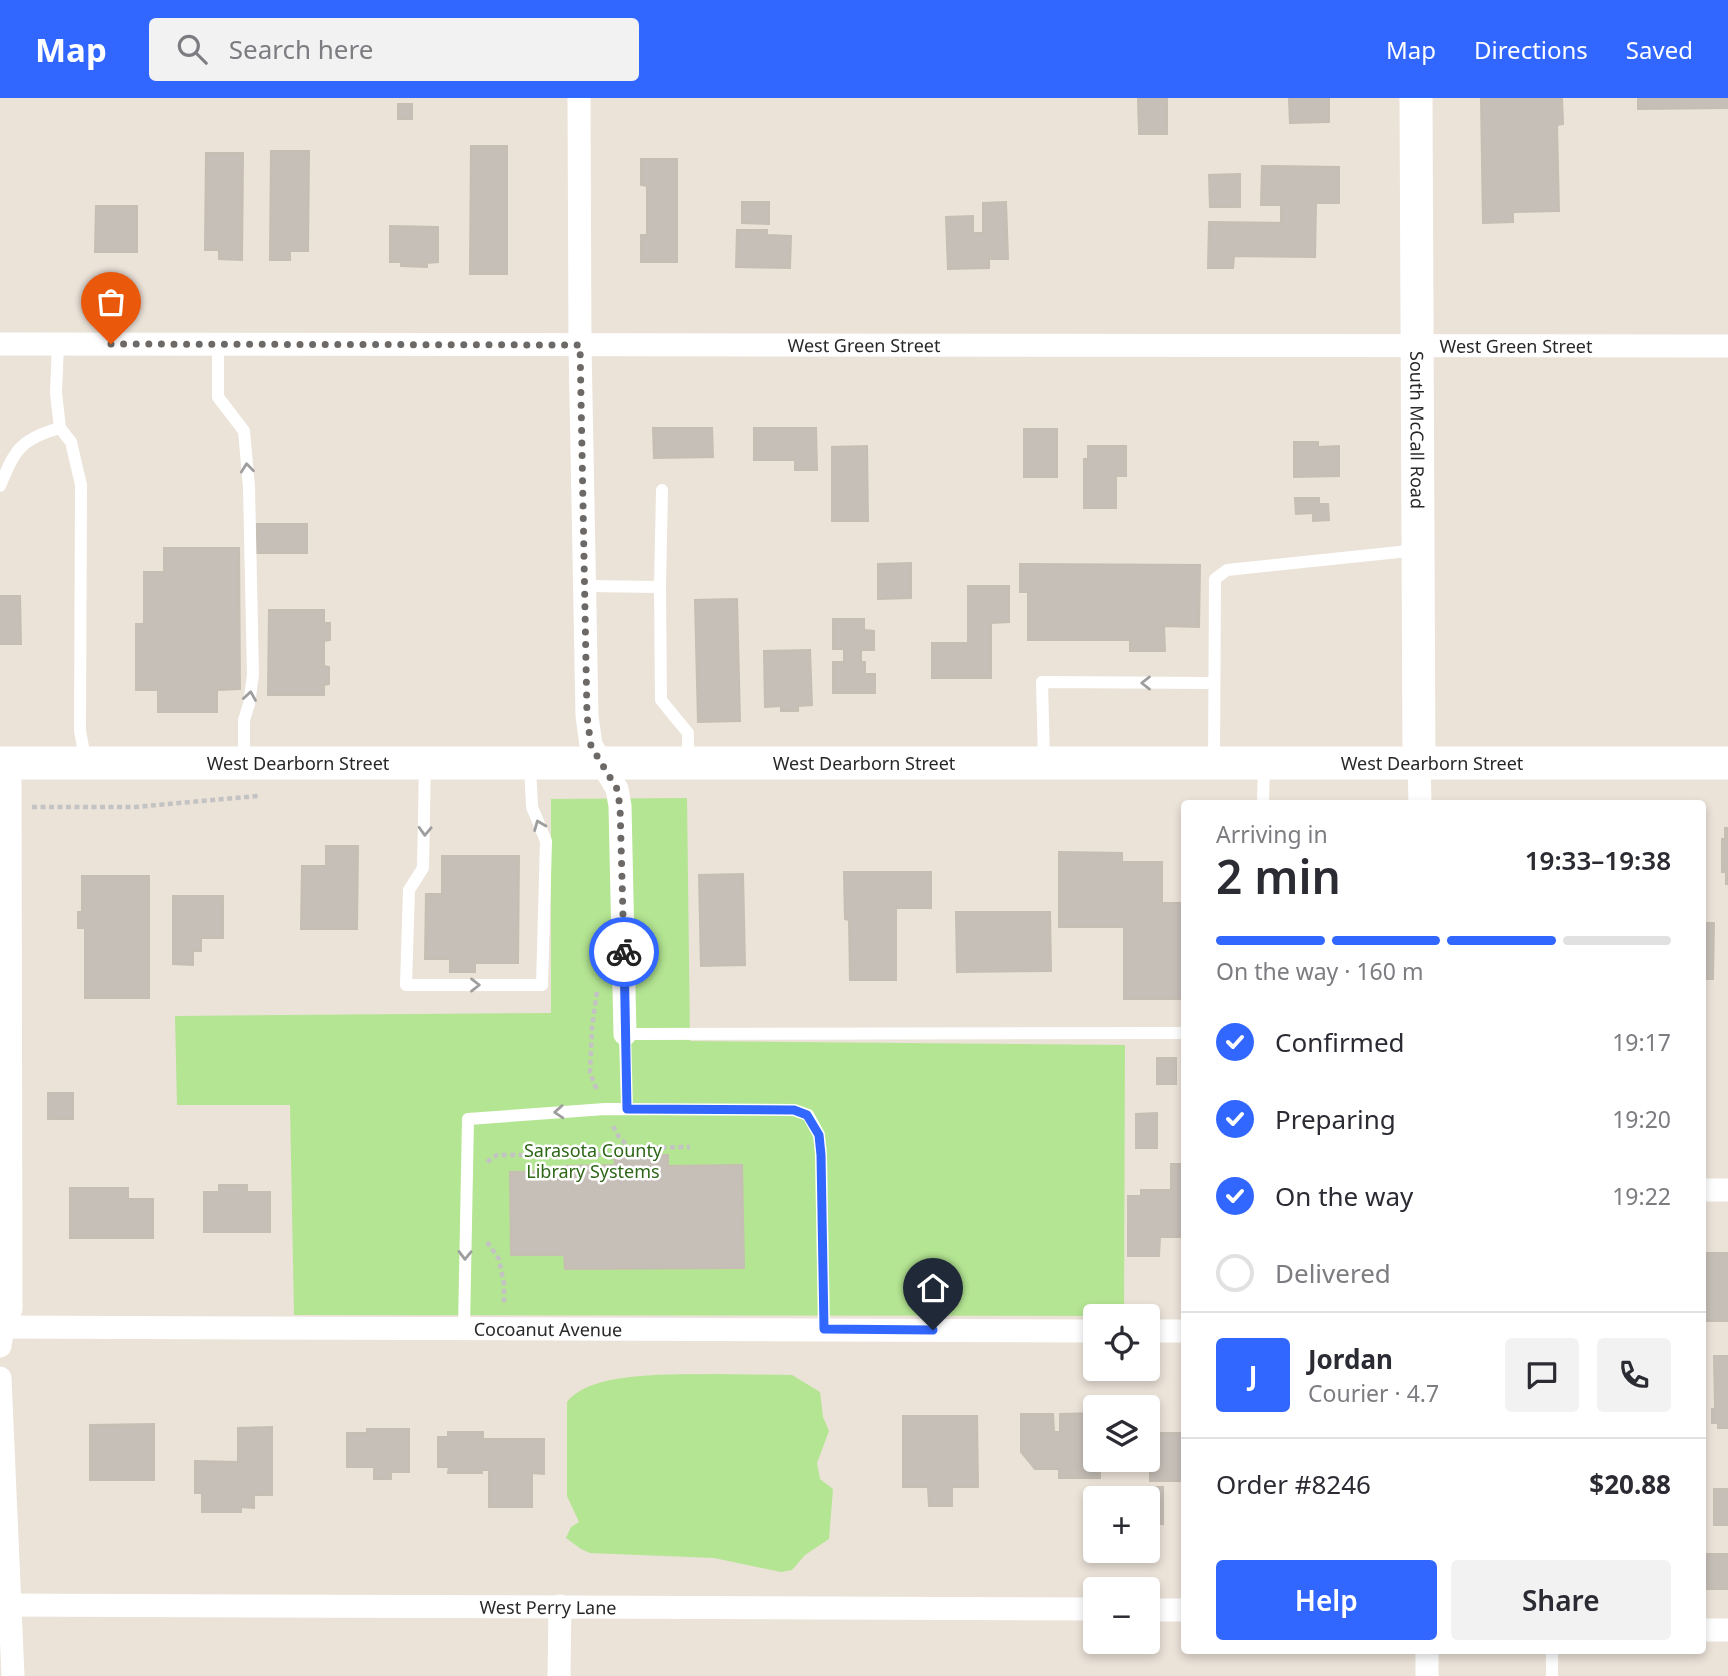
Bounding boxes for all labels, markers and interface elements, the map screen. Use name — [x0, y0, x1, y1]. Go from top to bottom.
search box — [149, 18, 639, 81]
text: Map — [35, 27, 107, 72]
icon: search — [173, 30, 211, 68]
text: Search here — [229, 31, 373, 67]
text: Map — [1386, 33, 1436, 66]
text: Directions — [1474, 33, 1588, 66]
text: Saved — [1626, 33, 1693, 66]
pin — [81, 272, 141, 344]
icon: bag — [92, 283, 130, 321]
street label: West Green Street — [788, 333, 941, 357]
street label: West Green Street — [1440, 334, 1593, 358]
street label: South McCall Road — [1405, 351, 1430, 509]
one-way arrow — [240, 463, 255, 474]
one-way arrow — [1140, 675, 1151, 690]
one-way arrow — [242, 690, 257, 702]
street label: West Dearborn Street — [207, 751, 390, 775]
street label: West Dearborn Street — [773, 751, 956, 775]
street label: West Dearborn Street — [1341, 751, 1524, 775]
text: Arriving in — [1216, 818, 1328, 850]
one-way arrow — [534, 820, 548, 832]
one-way arrow — [417, 826, 432, 837]
text: 19:33–19:38 — [1525, 842, 1671, 878]
text: 2 min — [1216, 845, 1341, 907]
courier — [589, 917, 659, 987]
icon: bike — [605, 933, 643, 971]
text: On the way · 160 m — [1216, 955, 1423, 987]
one-way arrow — [470, 977, 481, 993]
icon: check — [1216, 1023, 1254, 1061]
text: Confirmed — [1275, 1024, 1405, 1060]
text: 19:17 — [1612, 1026, 1671, 1058]
icon: check — [1216, 1100, 1254, 1138]
text: Preparing — [1275, 1101, 1396, 1137]
text: 19:20 — [1612, 1103, 1671, 1135]
one-way arrow — [553, 1105, 564, 1120]
park label: Sarasota County Library Systems — [524, 1138, 663, 1183]
icon: check — [1216, 1177, 1254, 1215]
text: On the way — [1275, 1178, 1413, 1214]
text: 19:22 — [1612, 1180, 1671, 1212]
one-way arrow — [458, 1250, 473, 1261]
text: Delivered — [1275, 1255, 1391, 1291]
pin — [903, 1258, 963, 1330]
icon: home — [914, 1269, 952, 1307]
map controls — [1083, 1304, 1160, 1654]
button: locate — [1083, 1304, 1160, 1381]
street label: Cocoanut Avenue — [474, 1317, 622, 1341]
button: chat — [1505, 1338, 1579, 1412]
button: phone — [1597, 1338, 1671, 1412]
text: Jordan — [1308, 1341, 1393, 1377]
text: J — [1249, 1357, 1257, 1393]
text: Courier · 4.7 — [1308, 1377, 1439, 1409]
button: layers — [1083, 1395, 1160, 1472]
text: Order #8246 — [1216, 1466, 1371, 1502]
text: $20.88 — [1589, 1466, 1671, 1502]
button: + — [1083, 1486, 1160, 1563]
button: Help — [1216, 1560, 1437, 1640]
button: Share — [1451, 1560, 1671, 1640]
button: − — [1083, 1577, 1160, 1654]
street label: West Perry Lane — [479, 1595, 617, 1619]

